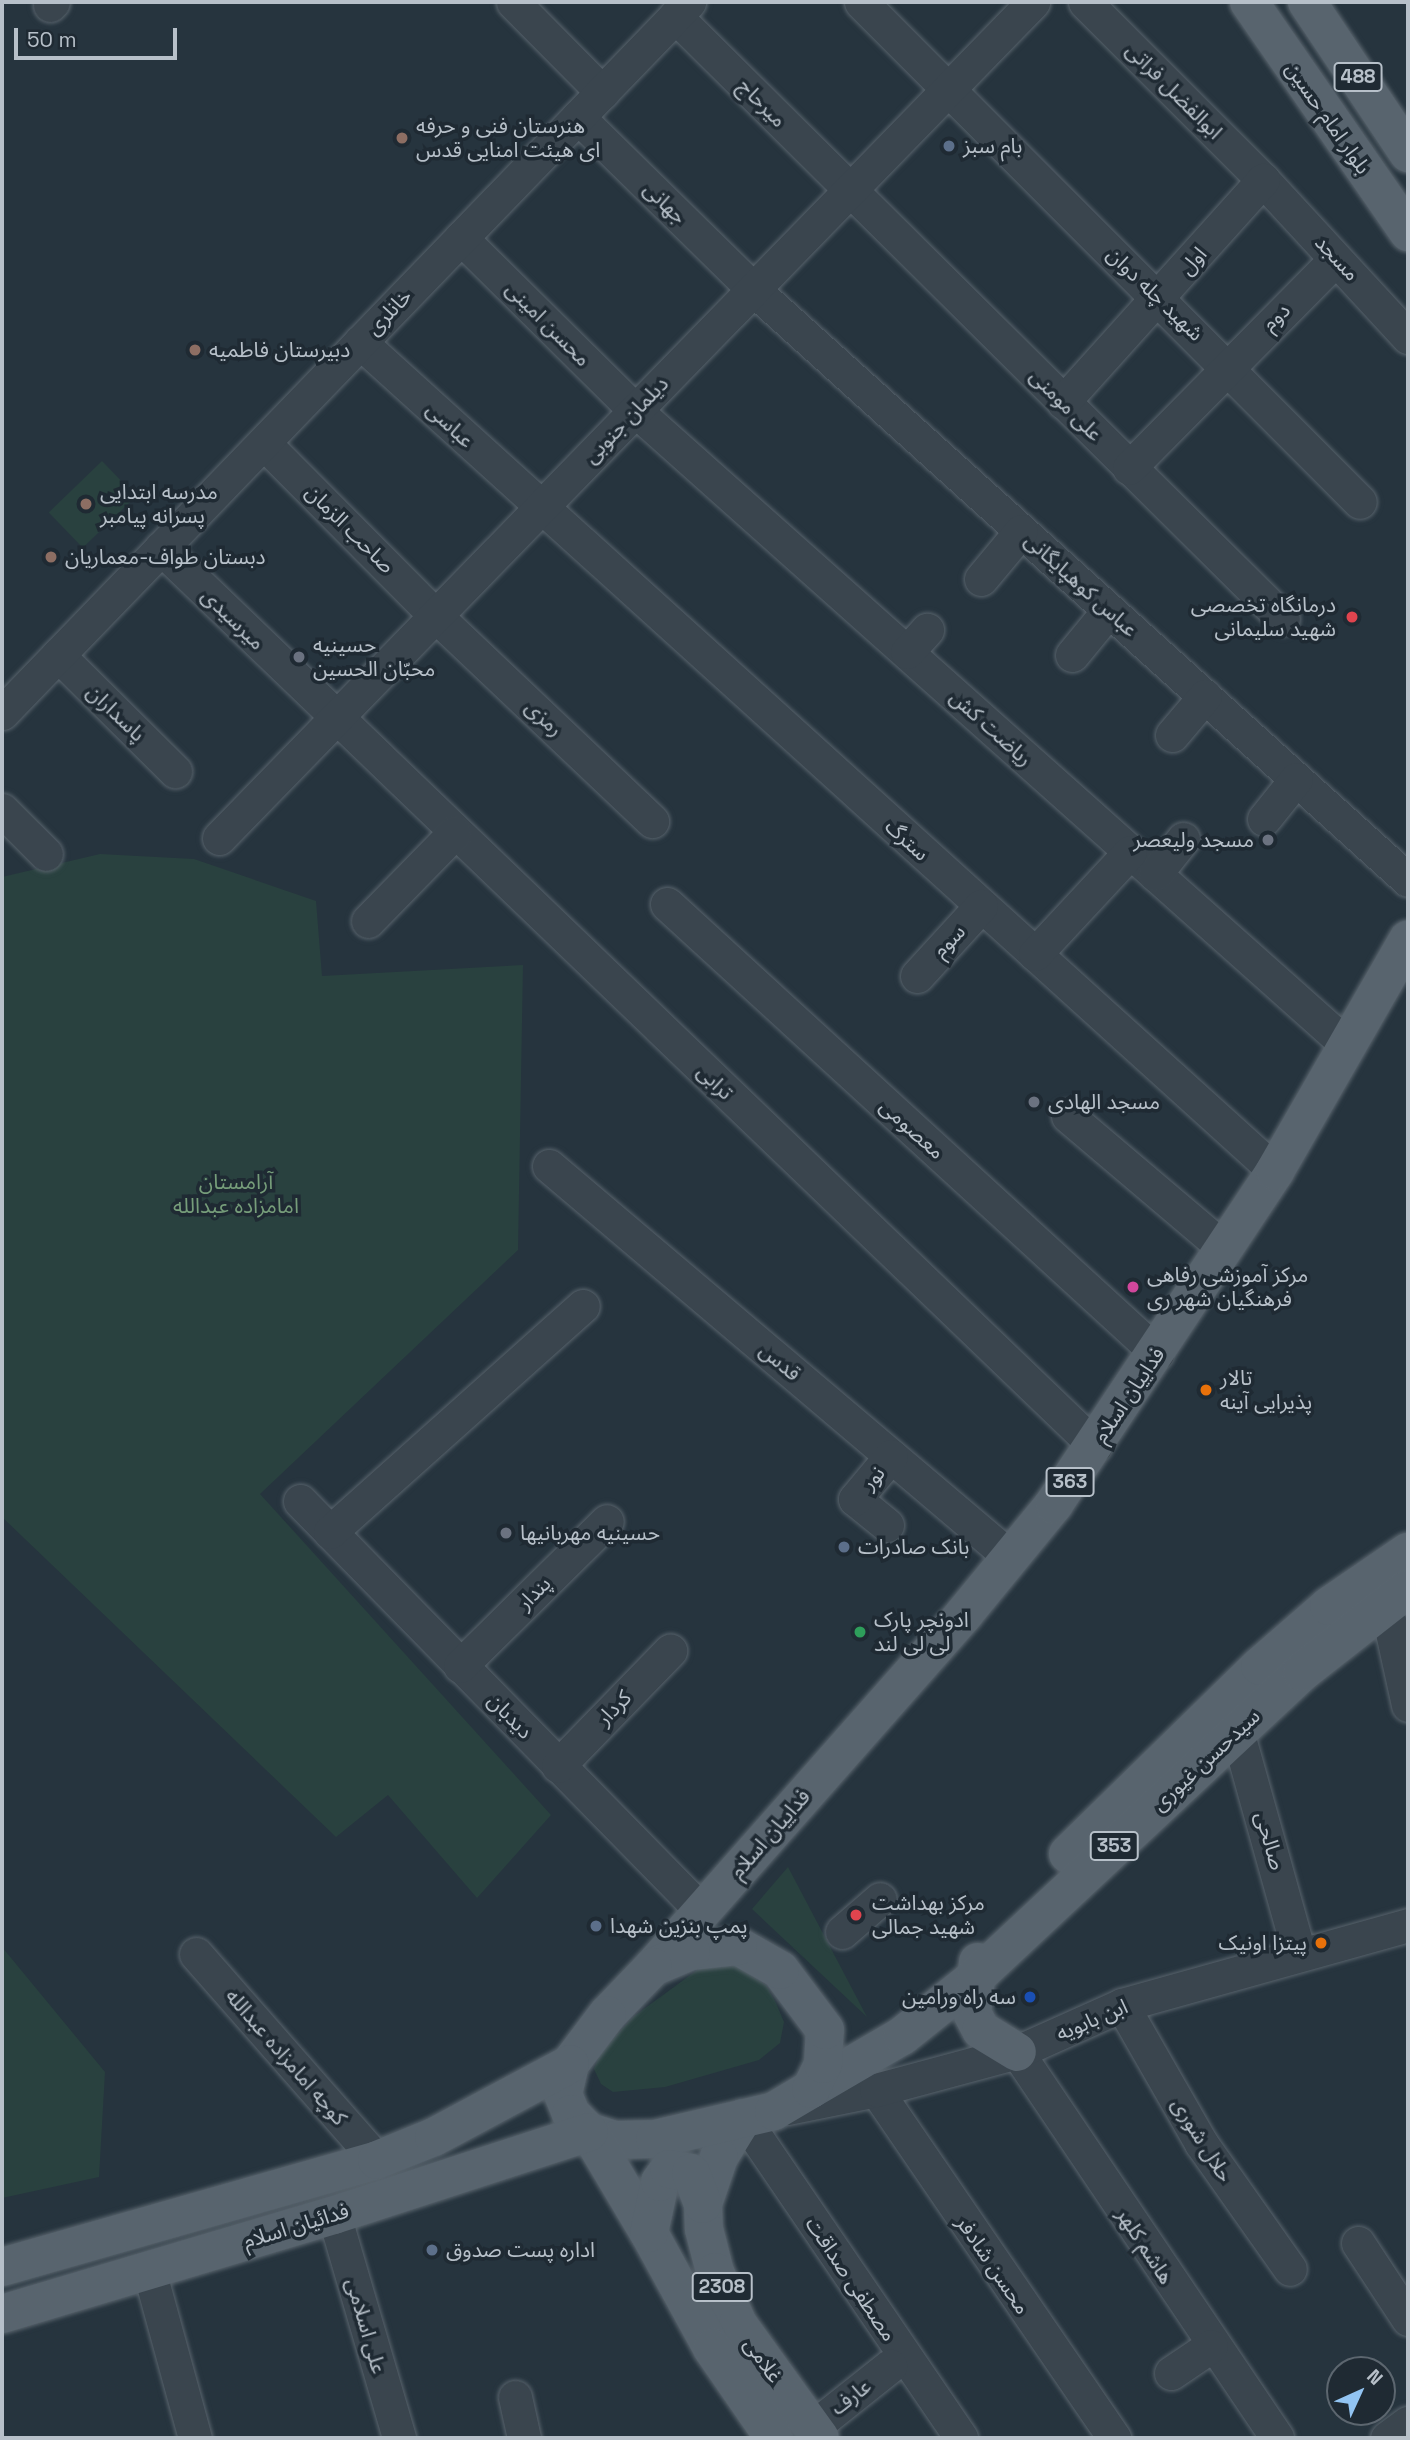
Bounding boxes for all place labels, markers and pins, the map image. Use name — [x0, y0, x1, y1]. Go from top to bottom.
place label: هنرستان فنی و حرفه ای هیئت امنایی قدس — [416, 113, 600, 163]
marker: هنرستان فنی و حرفه ای هیئت امنایی قدس — [394, 130, 410, 146]
place label: بام سبز — [963, 133, 1022, 159]
marker: بام سبز — [941, 138, 957, 154]
place label: دبیرستان فاطمیه — [209, 337, 350, 363]
marker: دبیرستان فاطمیه — [187, 342, 203, 358]
place label: مدرسه ابتدایی پسرانه پیامبر — [100, 479, 218, 529]
marker: مدرسه ابتدایی پسرانه پیامبر — [78, 496, 94, 512]
place label: دبستان طواف-معماریان — [65, 544, 266, 570]
marker: دبستان طواف-معماریان — [43, 549, 59, 565]
place label: درمانگاه تخصصی شهید سلیمانی — [1191, 592, 1336, 642]
marker: درمانگاه تخصصی شهید سلیمانی — [1342, 607, 1362, 627]
place label: حسینیه محبّان الحسین — [313, 632, 435, 682]
marker: حسینیه محبّان الحسین — [291, 649, 307, 665]
place label: مسجد ولیعصر — [1133, 827, 1254, 853]
marker: مسجد ولیعصر — [1260, 832, 1276, 848]
place label: مسجد الهادی — [1048, 1089, 1160, 1115]
marker: مسجد الهادی — [1026, 1094, 1042, 1110]
place label: مرکز آموزشی رفاهی فرهنگیان شهر ری — [1147, 1262, 1308, 1312]
marker: مرکز آموزشی رفاهی فرهنگیان شهر ری — [1125, 1279, 1141, 1295]
place label: تالار پذیرایی آینه — [1220, 1365, 1312, 1415]
marker: تالار پذیرایی آینه — [1198, 1382, 1214, 1398]
place label: حسینیه مهربانیها — [520, 1520, 660, 1546]
marker: حسینیه مهربانیها — [498, 1525, 514, 1541]
place label: بانک صادرات — [858, 1534, 969, 1560]
marker: بانک صادرات — [836, 1539, 852, 1555]
place label: ادونچر پارک لی لی لند — [874, 1607, 969, 1657]
marker: ادونچر پارک لی لی لند — [852, 1624, 868, 1640]
place label: مرکز بهداشت شهید جمالی — [872, 1890, 985, 1940]
marker: مرکز بهداشت شهید جمالی — [846, 1905, 866, 1925]
place label: پمپ بنزین شهدا — [610, 1913, 748, 1939]
marker: پمپ بنزین شهدا — [588, 1918, 604, 1934]
place label: پیتزا اونیک — [1219, 1930, 1307, 1956]
marker: پیتزا اونیک — [1313, 1935, 1329, 1951]
place label: سه راه ورامین — [902, 1984, 1016, 2010]
marker: سه راه ورامین — [1022, 1989, 1038, 2005]
place label: اداره پست صدوق — [446, 2237, 595, 2263]
marker: اداره پست صدوق — [424, 2242, 440, 2258]

